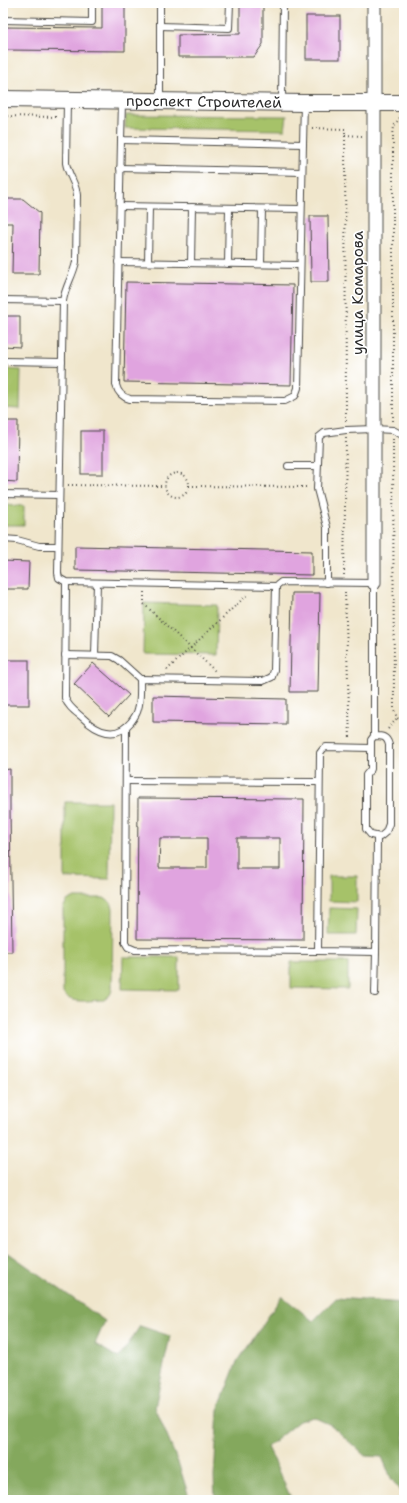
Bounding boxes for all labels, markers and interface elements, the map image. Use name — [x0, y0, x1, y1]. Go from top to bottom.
street label: проспект Строителей — [126, 91, 282, 113]
street label: улица Комарова — [348, 230, 368, 355]

